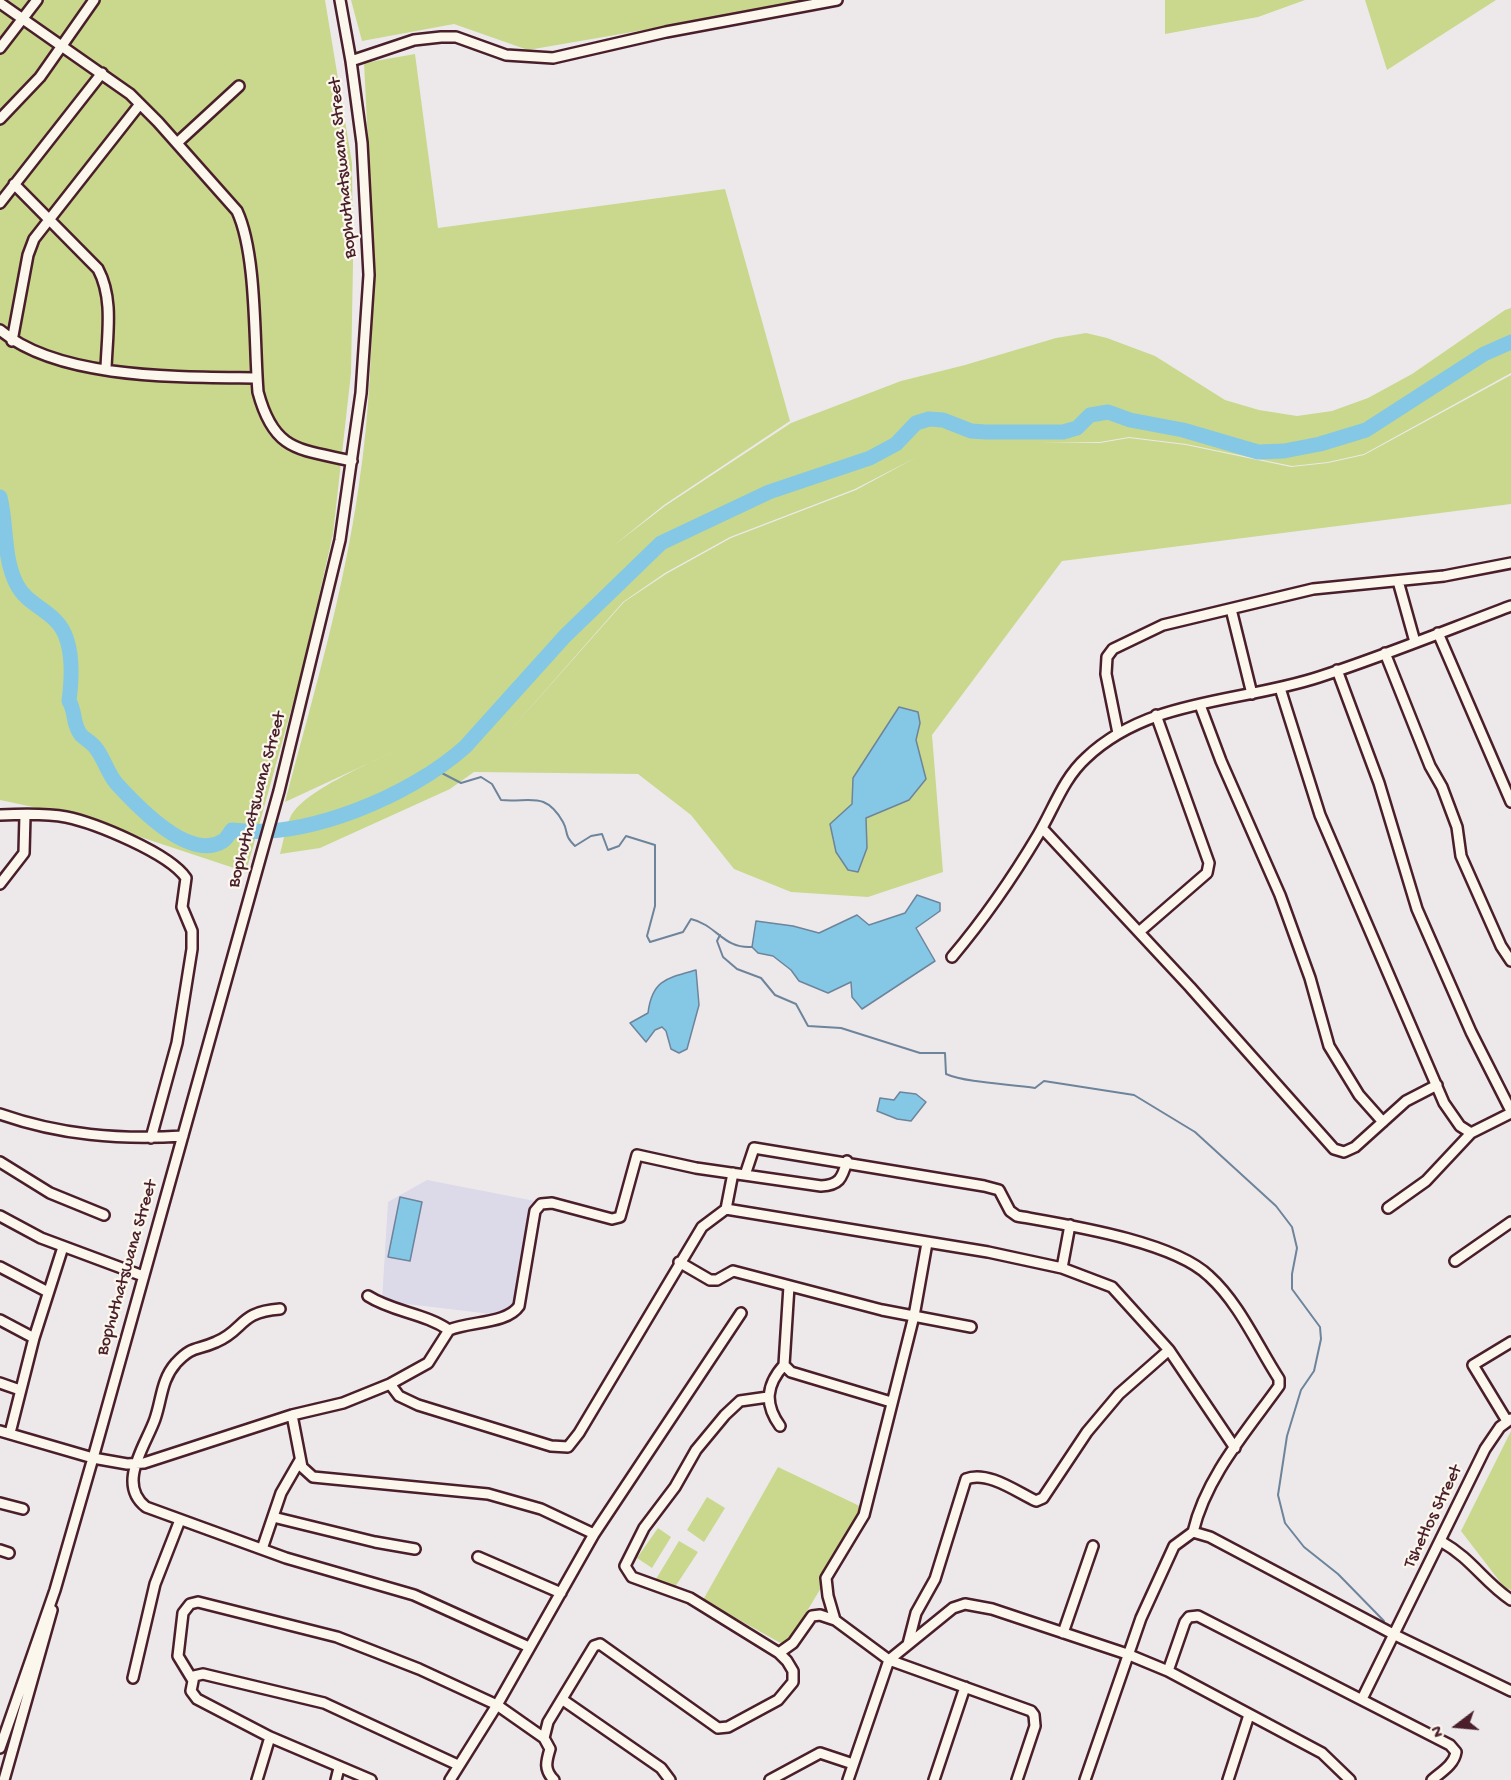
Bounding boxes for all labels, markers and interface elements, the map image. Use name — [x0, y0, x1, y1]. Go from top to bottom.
street label: Bophuthatswana Street — [325, 77, 363, 259]
street label: Bophuthatswana Street — [224, 710, 292, 890]
street label: Bophuthatswana Street — [93, 1178, 163, 1358]
street label: Tshetlos Street — [1400, 1462, 1468, 1572]
north arrow — [1427, 1696, 1487, 1756]
text: N — [1429, 1723, 1450, 1739]

